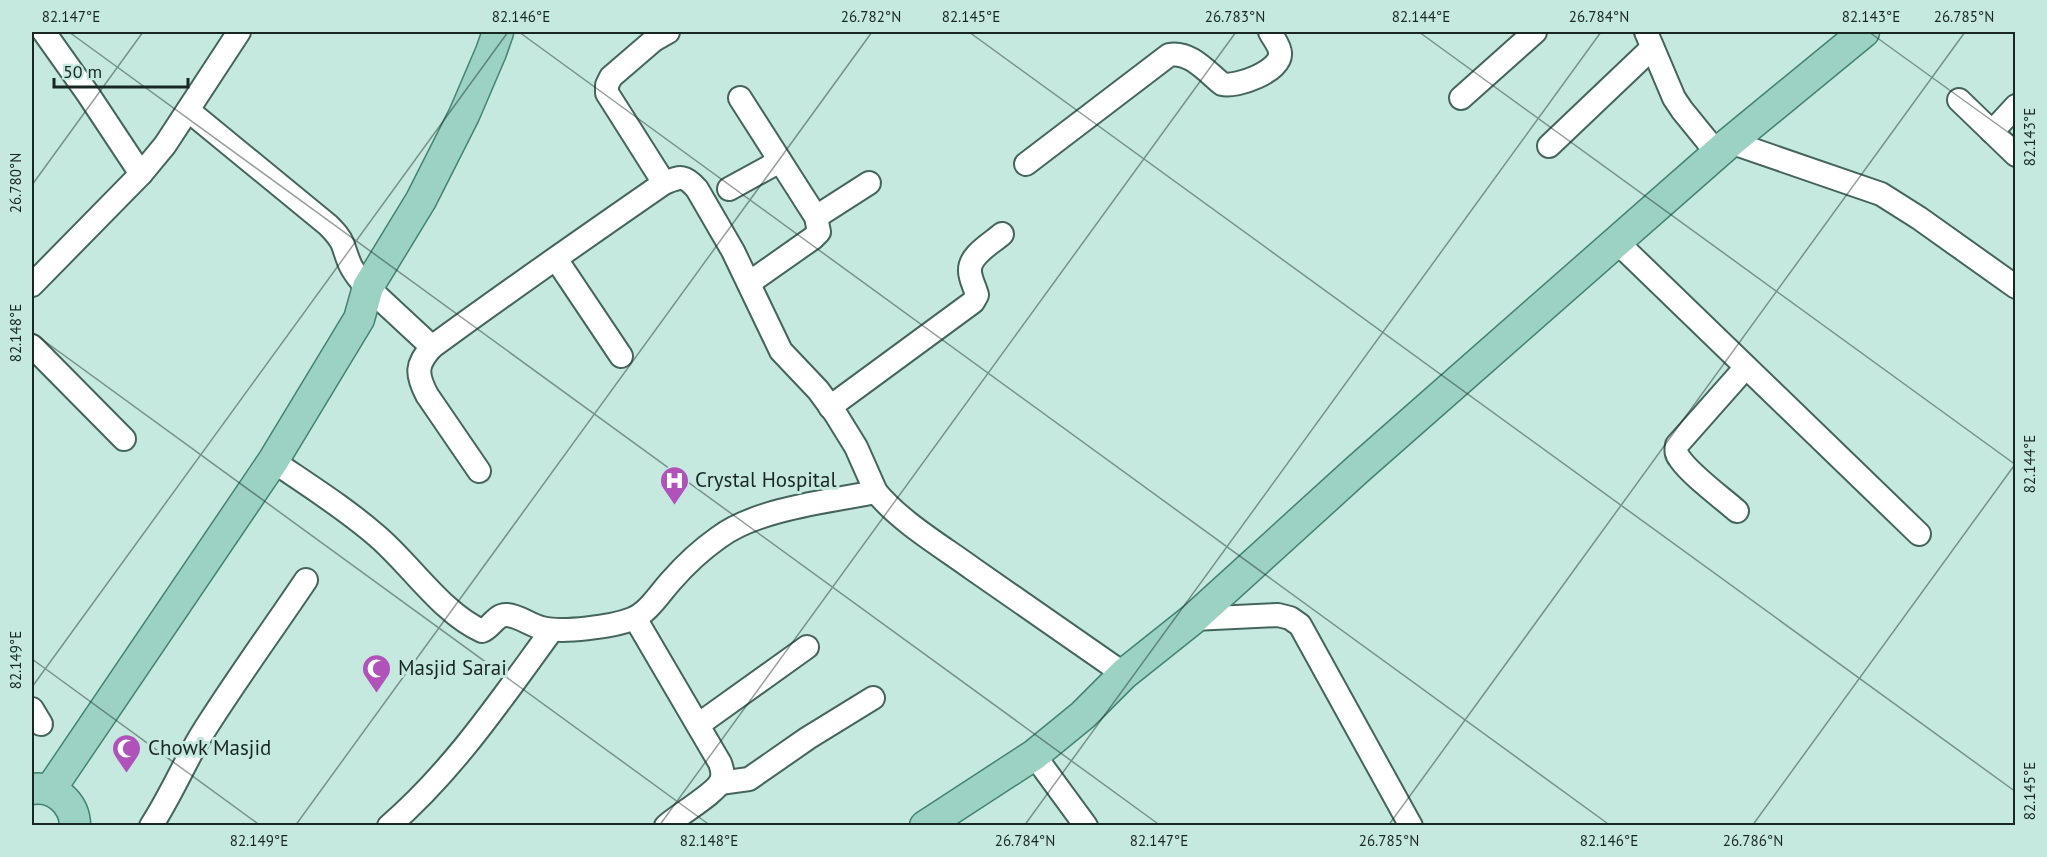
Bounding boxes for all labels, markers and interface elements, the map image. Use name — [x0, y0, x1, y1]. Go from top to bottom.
text: 82.147°E — [42, 7, 100, 26]
text: 82.146°E — [492, 7, 550, 26]
text: 26.782°N — [841, 7, 901, 26]
text: 82.145°E — [942, 7, 1000, 26]
text: 26.783°N — [1205, 7, 1265, 26]
text: 82.144°E — [1392, 7, 1450, 26]
text: 26.784°N — [1569, 7, 1629, 26]
text: 82.143°E — [1842, 7, 1900, 26]
text: 26.785°N — [1934, 7, 1994, 26]
scale bar — [54, 51, 188, 89]
text: 50 m — [63, 60, 102, 83]
text: 82.143°E — [2020, 108, 2039, 166]
text: 26.780°N — [6, 153, 25, 213]
text: 82.148°E — [6, 304, 25, 362]
text: 82.144°E — [2020, 435, 2039, 493]
hospital icon: Crystal Hospital — [658, 464, 690, 506]
place label: Crystal Hospital — [695, 466, 837, 493]
text: 82.149°E — [6, 631, 25, 689]
mosque icon: Masjid Sarai — [361, 652, 393, 694]
place label: Masjid Sarai — [398, 654, 507, 681]
mosque icon: Chowk Masjid — [111, 732, 143, 774]
place label: Chowk Masjid — [148, 734, 271, 761]
text: 82.145°E — [2020, 762, 2039, 820]
text: 82.149°E — [230, 831, 288, 850]
text: 82.148°E — [680, 831, 738, 850]
text: 26.784°N — [995, 831, 1055, 850]
text: 82.147°E — [1130, 831, 1188, 850]
text: 26.785°N — [1359, 831, 1419, 850]
text: 82.146°E — [1580, 831, 1638, 850]
text: 26.786°N — [1723, 831, 1783, 850]

